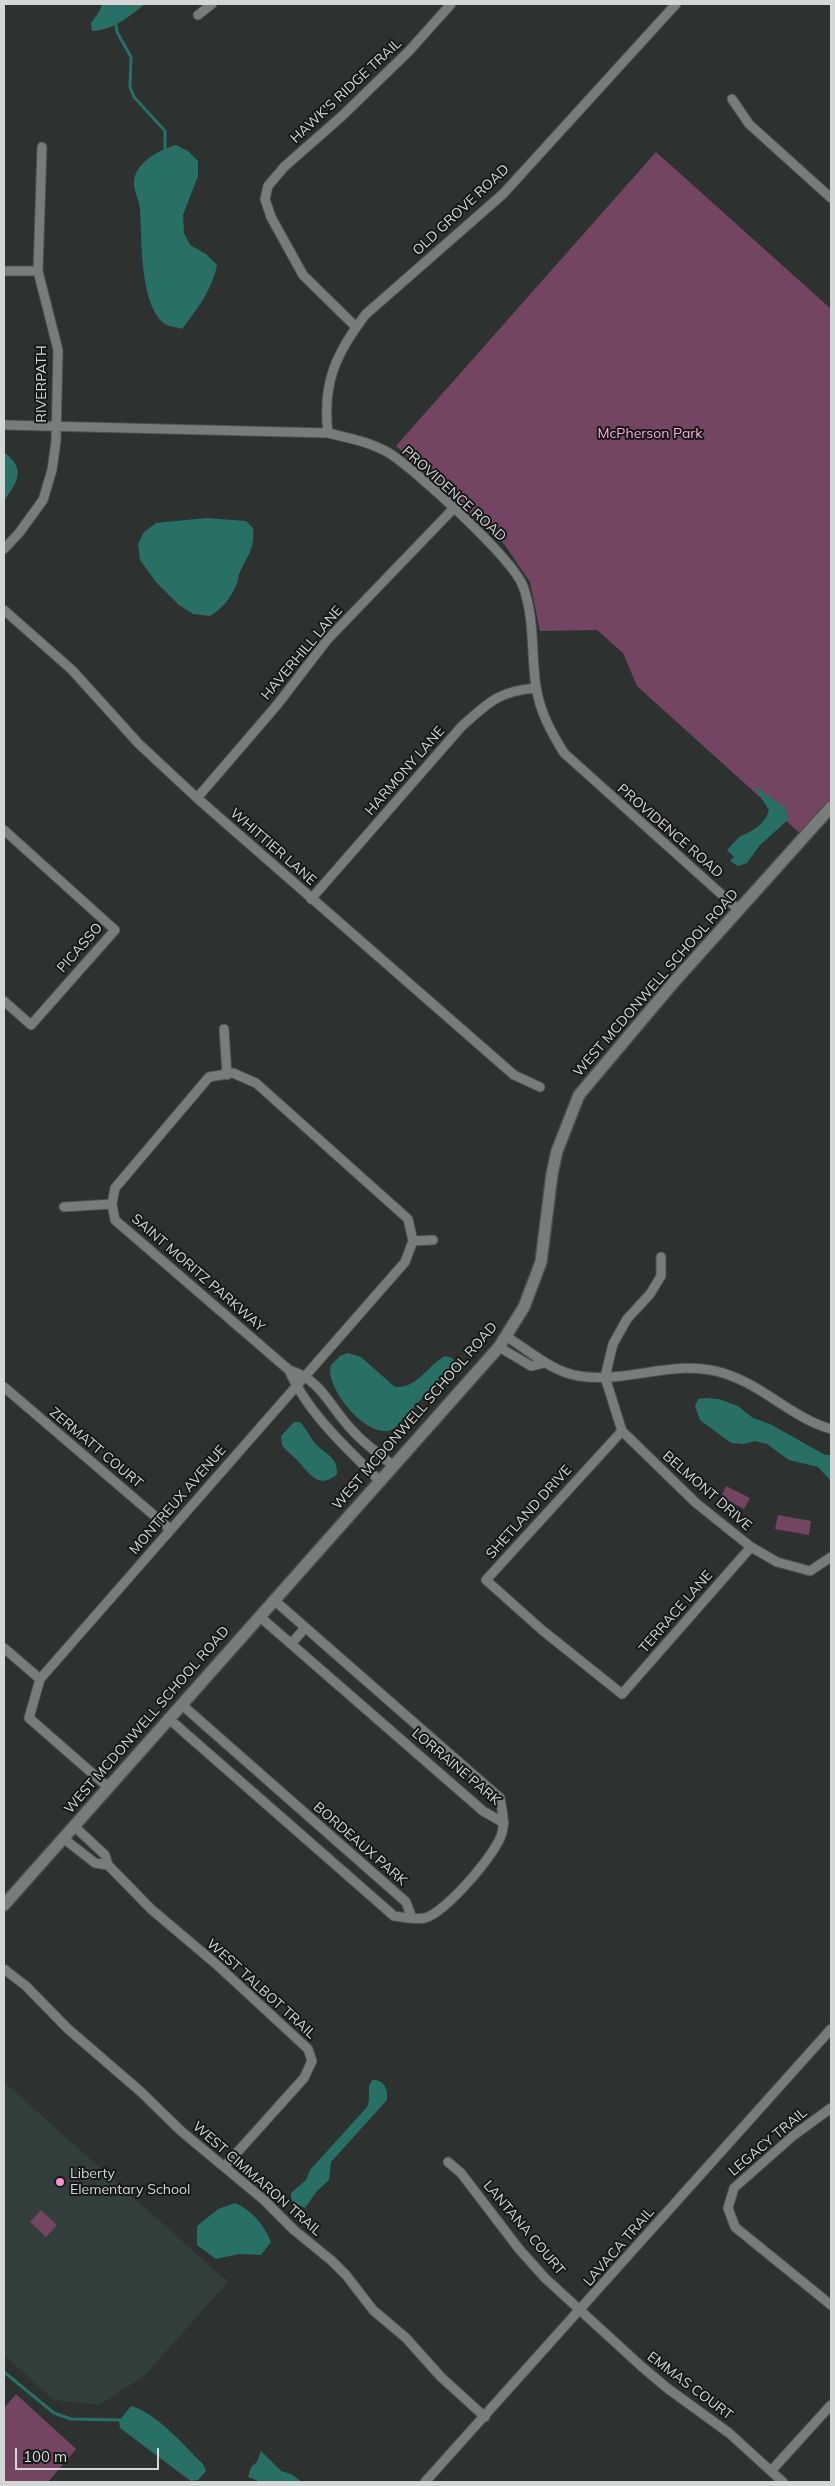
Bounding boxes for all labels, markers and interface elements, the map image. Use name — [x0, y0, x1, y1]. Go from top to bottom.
street label: HAWK'S RIDGE TRAIL — [287, 35, 405, 147]
street label: OLD GROVE ROAD — [409, 161, 513, 259]
street label: RIVERPATH — [34, 345, 50, 423]
park label: McPherson Park — [597, 426, 703, 442]
street label: PROVIDENCE ROAD — [398, 443, 510, 545]
street label: HAVERHILL LANE — [258, 603, 346, 703]
street label: HARMONY LANE — [362, 723, 448, 819]
street label: PROVIDENCE ROAD — [614, 781, 726, 881]
street label: WHITTIER LANE — [227, 805, 319, 889]
street label: WEST MCDONWELL SCHOOL ROAD — [570, 886, 742, 1080]
street label: PICASSO — [54, 920, 106, 976]
street label: SAINT MORITZ PARKWAY — [128, 1211, 268, 1335]
street label: WEST MCDONWELL SCHOOL ROAD — [329, 1319, 501, 1513]
street label: ZERMATT COURT — [46, 1404, 146, 1492]
street label: MONTREUX AVENUE — [126, 1442, 230, 1558]
street label: BELMONT DRIVE — [659, 1448, 755, 1534]
street label: SHETLAND DRIVE — [483, 1462, 575, 1562]
street label: TERRACE LANE — [636, 1567, 716, 1657]
street label: WEST MCDONWELL SCHOOL ROAD — [61, 1623, 233, 1817]
street label: LORRAINE PARK — [408, 1725, 504, 1809]
street label: BORDEAUX PARK — [310, 1799, 410, 1889]
street label: WEST TALBOT TRAIL — [203, 1936, 319, 2042]
street label: LEGACY TRAIL — [725, 2104, 811, 2180]
street label: WEST CIMMARON TRAIL — [189, 2118, 325, 2240]
place label: Liberty Elementary School — [70, 2166, 190, 2198]
marker: Liberty Elementary School — [54, 2176, 66, 2188]
street label: LANTANA COURT — [480, 2177, 568, 2279]
street label: LAVACA TRAIL — [580, 2204, 658, 2290]
street label: EMMAS COURT — [644, 2348, 736, 2424]
scale bar — [18, 2438, 161, 2470]
text: 100 m — [23, 2447, 67, 2466]

